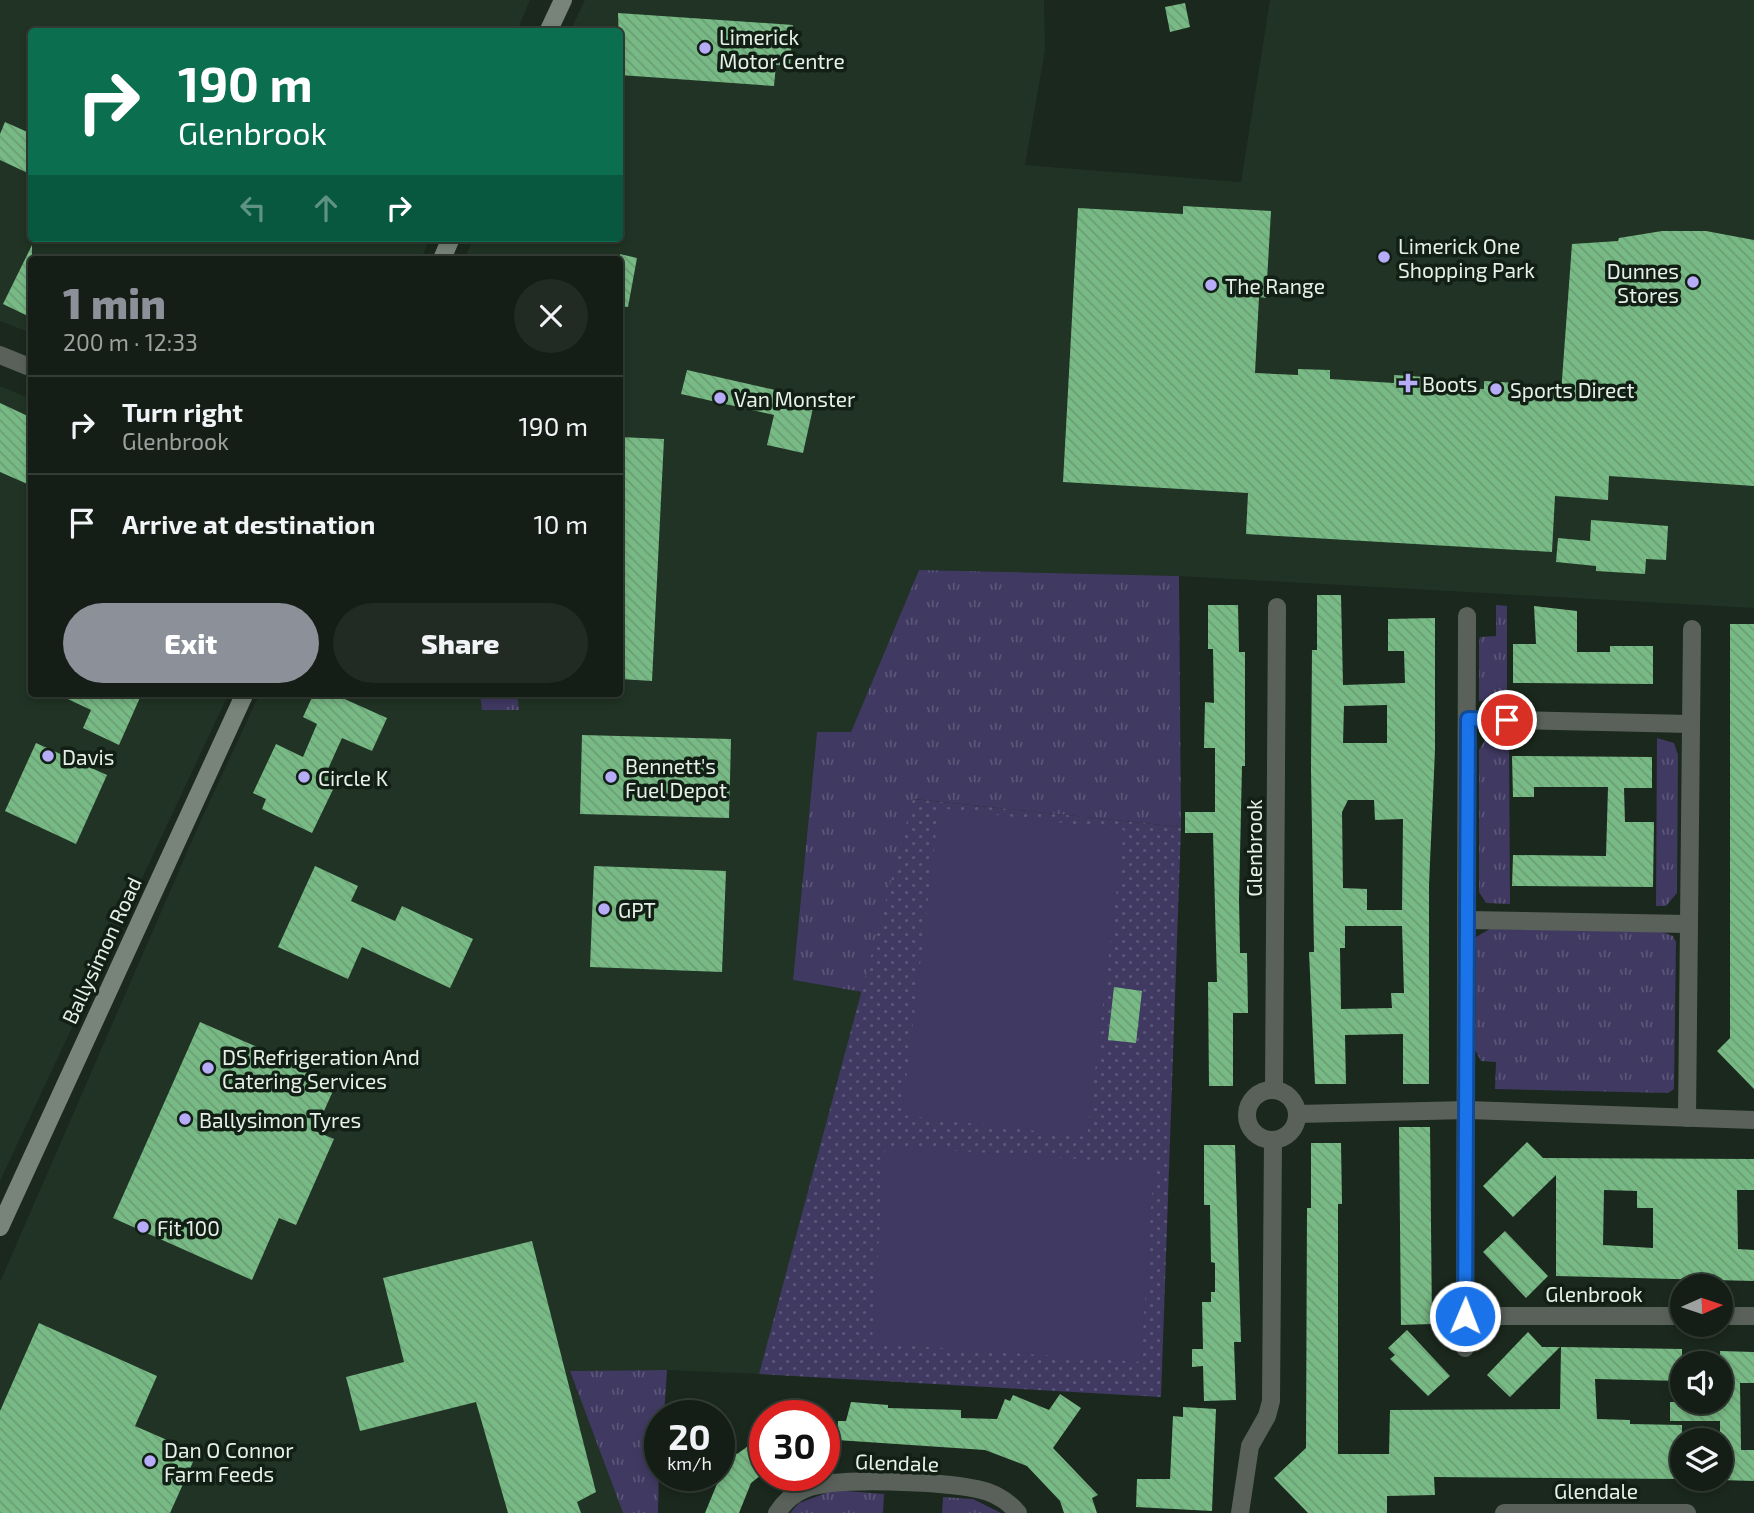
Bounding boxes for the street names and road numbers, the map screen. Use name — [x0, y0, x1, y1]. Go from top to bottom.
street label: Glenbrook — [1241, 799, 1266, 897]
street label: Ballysimon Road — [56, 873, 146, 1027]
street label: Glenbrook — [1545, 1281, 1643, 1306]
street label: Glendale — [855, 1448, 939, 1476]
street label: Glendale — [1554, 1478, 1638, 1503]

